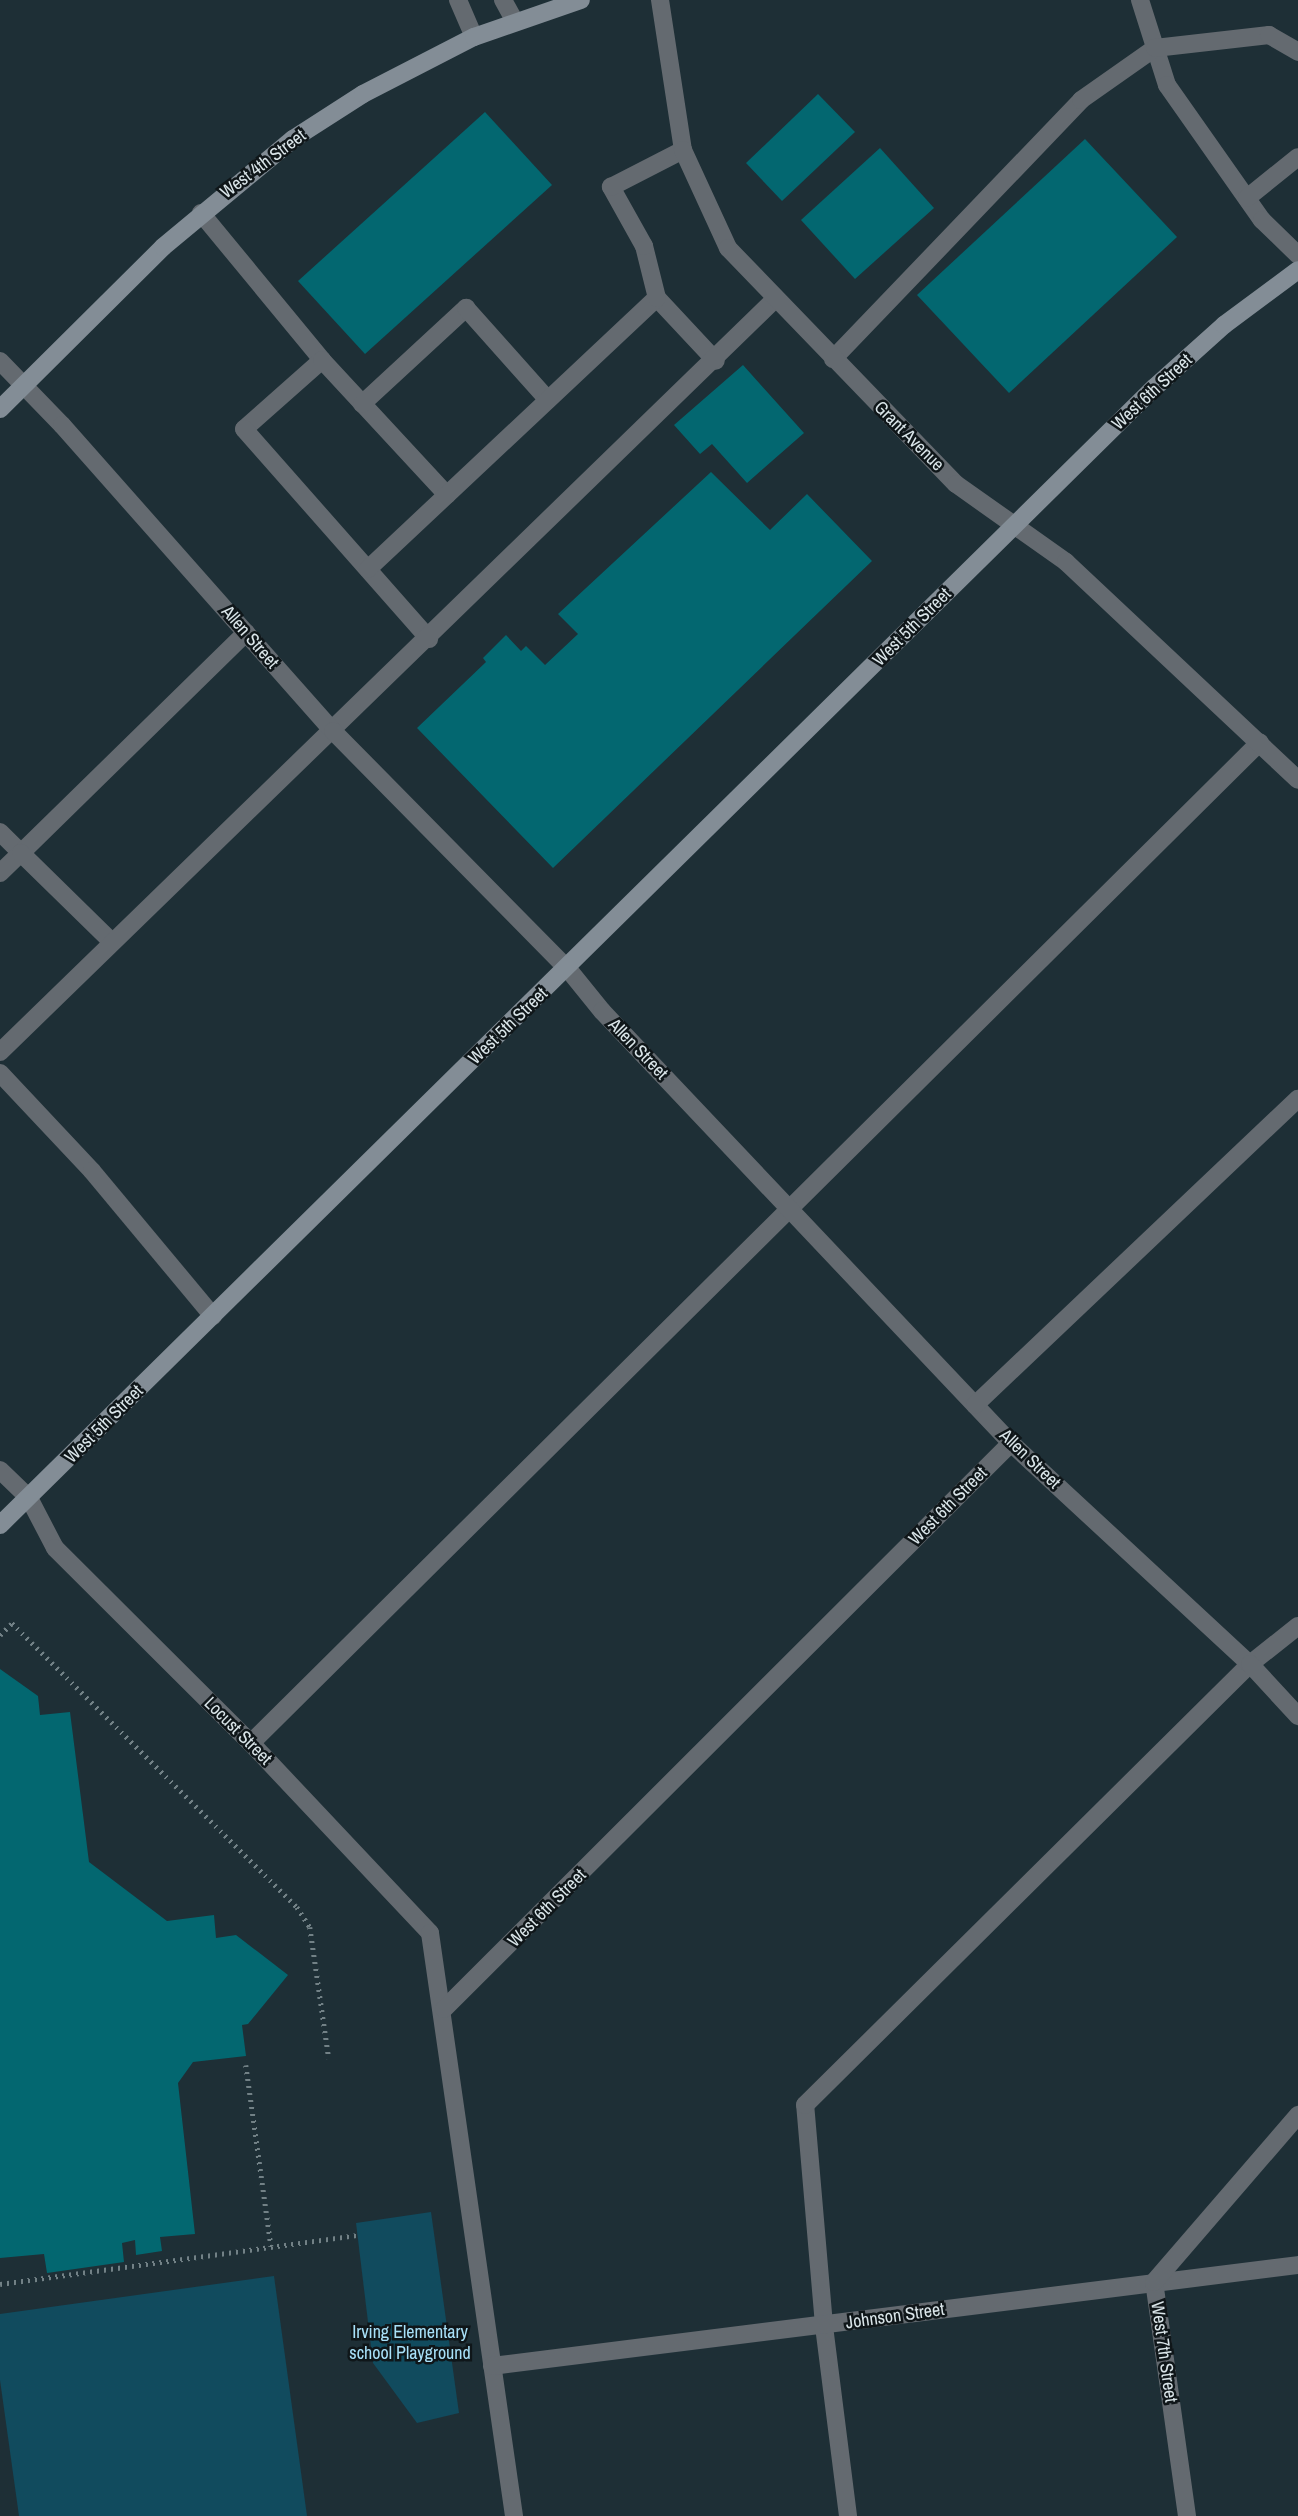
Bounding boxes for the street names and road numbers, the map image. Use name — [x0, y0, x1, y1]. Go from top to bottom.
street label: West 4th Street — [216, 125, 310, 203]
street label: West 6th Street — [1108, 349, 1196, 435]
street label: Grant Avenue — [869, 396, 949, 476]
street label: West 5th Street — [868, 583, 956, 671]
street label: Allen Street — [217, 601, 283, 673]
street label: West 5th Street — [464, 983, 552, 1069]
street label: Allen Street — [604, 1014, 672, 1084]
street label: West 5th Street — [60, 1380, 148, 1468]
street label: Allen Street — [995, 1425, 1065, 1493]
street label: West 6th Street — [904, 1462, 992, 1550]
street label: Locust Street — [200, 1693, 276, 1769]
street label: West 6th Street — [503, 1864, 591, 1952]
street label: Johnson Street — [844, 2298, 946, 2334]
street label: West 7th Street — [1146, 2300, 1182, 2404]

